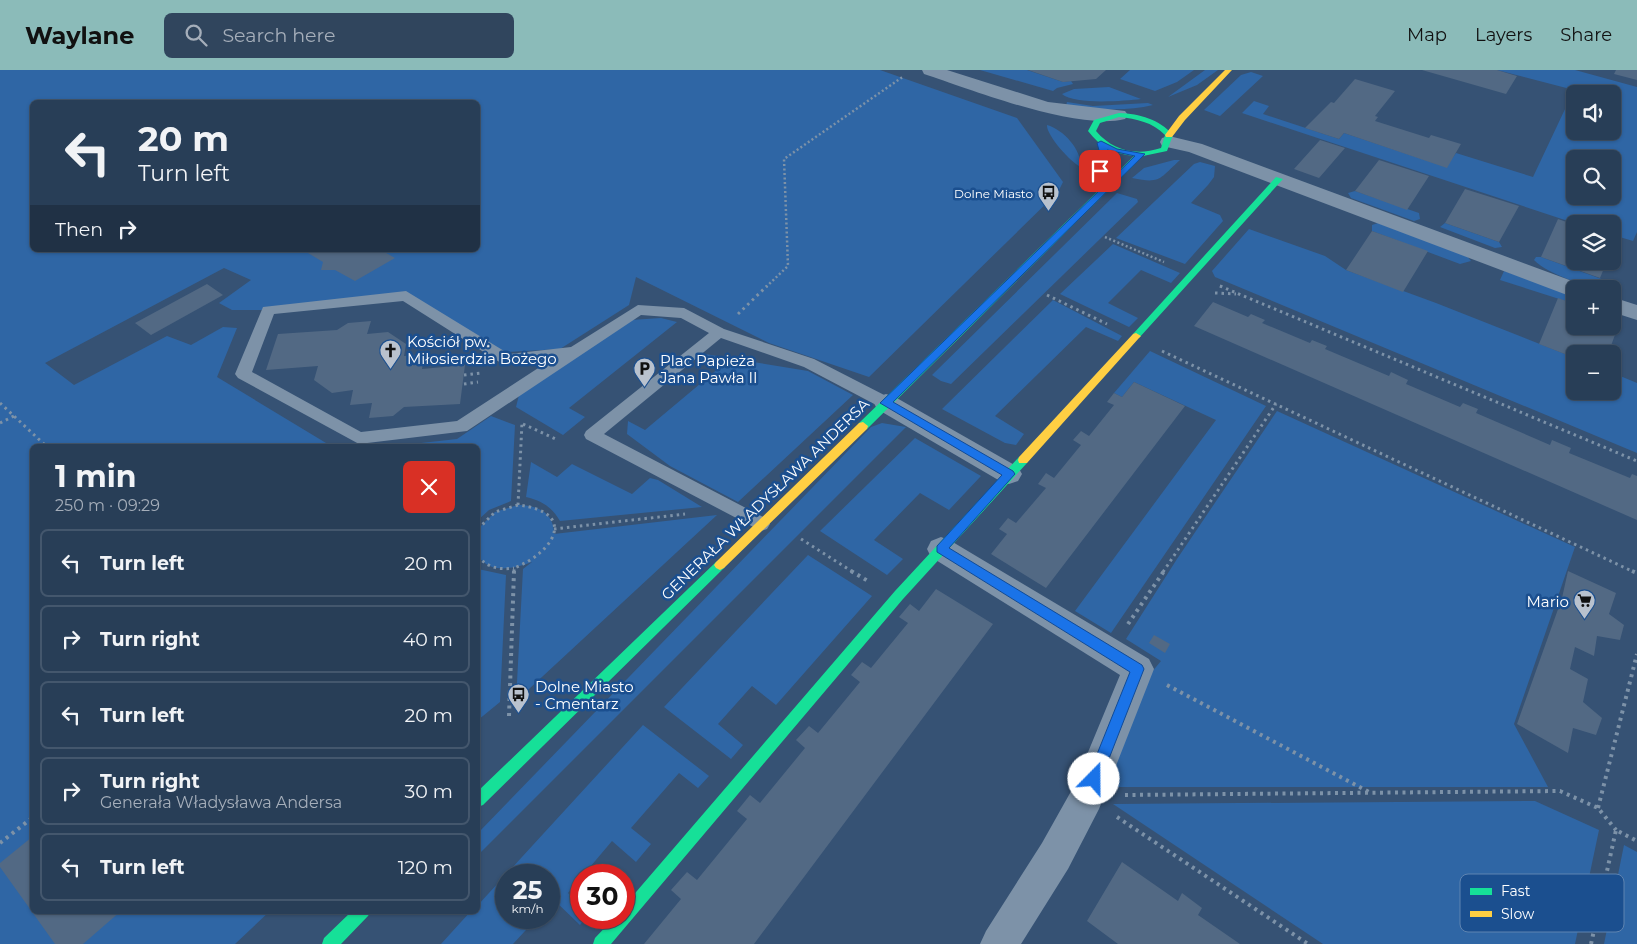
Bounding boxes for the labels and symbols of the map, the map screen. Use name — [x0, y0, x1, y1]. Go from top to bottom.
pin — [1079, 150, 1121, 192]
bus stop icon: Dolne Miasto — [1037, 181, 1061, 212]
place label: Dolne Miasto — [954, 186, 1033, 201]
place label: Kościół pw. Miłosierdzia Bożego — [407, 332, 557, 368]
church icon: Kościół pw. Miłosierdzia Bożego — [379, 338, 403, 369]
place label: Plac Papieża Jana Pawła II — [659, 351, 758, 387]
parking icon: Plac Papieża Jana Pawła II — [632, 357, 656, 388]
street label: GENERAŁA WŁADYSŁAWA ANDERSA — [657, 394, 873, 604]
supermarket icon: Mario — [1573, 589, 1597, 620]
place label: Mario — [1526, 592, 1569, 611]
place label: Dolne Miasto - Cmentarz — [535, 677, 634, 713]
bus stop icon: Dolne Miasto - Cmentarz — [507, 683, 531, 714]
position arrow — [1067, 752, 1119, 804]
speed limit sign: 30 — [570, 864, 635, 929]
legend — [1460, 874, 1624, 932]
text: Fast — [1501, 882, 1531, 900]
text: Slow — [1501, 905, 1535, 923]

